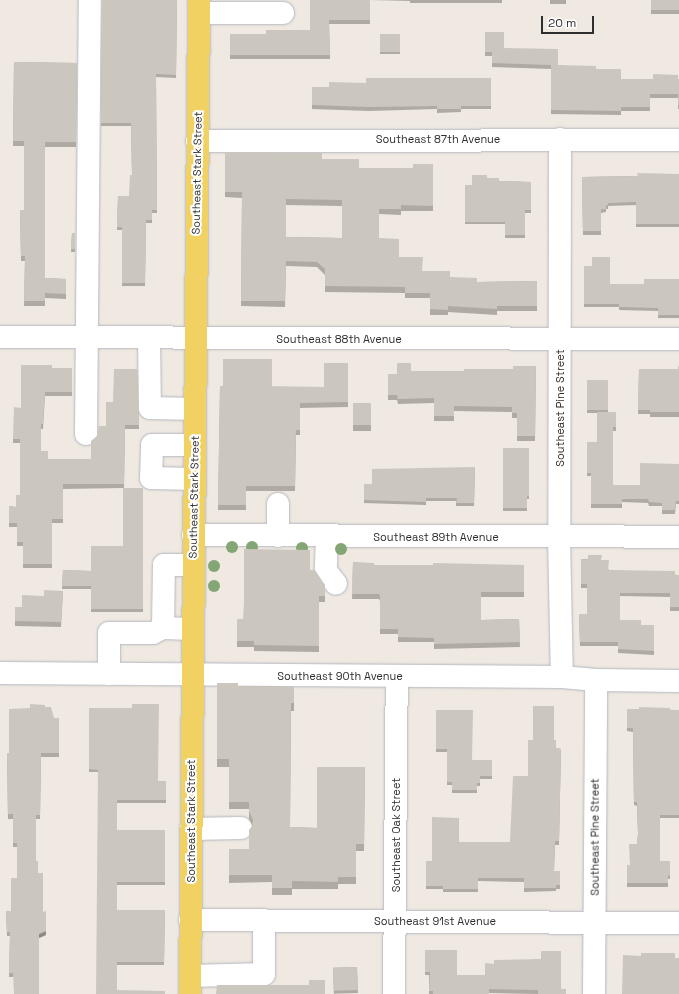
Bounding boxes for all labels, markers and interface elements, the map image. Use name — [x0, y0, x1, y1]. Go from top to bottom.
scale bar — [543, 8, 596, 34]
text: 20 m — [548, 15, 576, 31]
street label: Southeast Stark Street — [189, 111, 205, 235]
street label: Southeast 87th Avenue — [376, 132, 500, 146]
street label: Southeast 88th Avenue — [276, 332, 402, 346]
street label: Southeast Pine Street — [553, 349, 567, 467]
street label: Southeast Stark Street — [186, 435, 202, 559]
street label: Southeast 89th Avenue — [373, 530, 499, 544]
street label: Southeast 90th Avenue — [277, 669, 403, 683]
street label: Southeast Stark Street — [184, 759, 198, 883]
street label: Southeast Oak Street — [389, 778, 403, 892]
street label: Southeast Pine Street — [588, 778, 602, 896]
street label: Southeast 91st Avenue — [374, 914, 496, 928]

